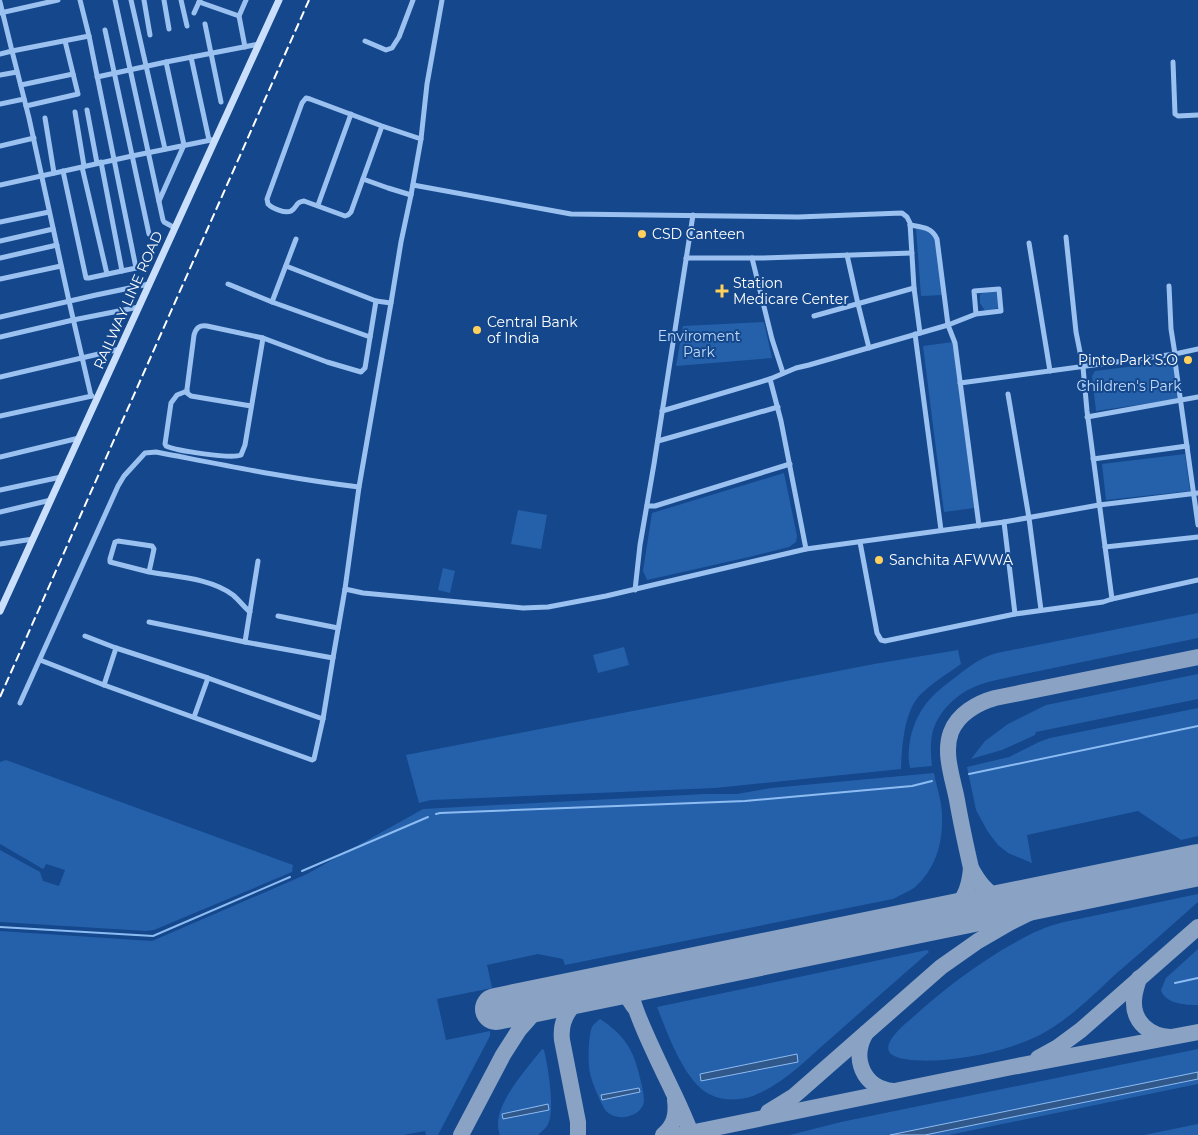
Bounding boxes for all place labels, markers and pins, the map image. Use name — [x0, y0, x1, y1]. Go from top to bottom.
place label: CSD Canteen — [652, 225, 745, 243]
marker: CSD Canteen — [636, 228, 648, 240]
place label: Station Medicare Center — [733, 274, 849, 308]
marker: Station Medicare Center — [715, 284, 729, 298]
place label: Central Bank of India — [487, 313, 578, 347]
marker: Central Bank of India — [471, 324, 483, 336]
place label: Pinto Park S.O — [1078, 351, 1178, 369]
marker: Pinto Park S.O — [1182, 354, 1194, 366]
place label: Sanchita AFWWA — [889, 551, 1014, 569]
marker: Sanchita AFWWA — [873, 554, 885, 566]

